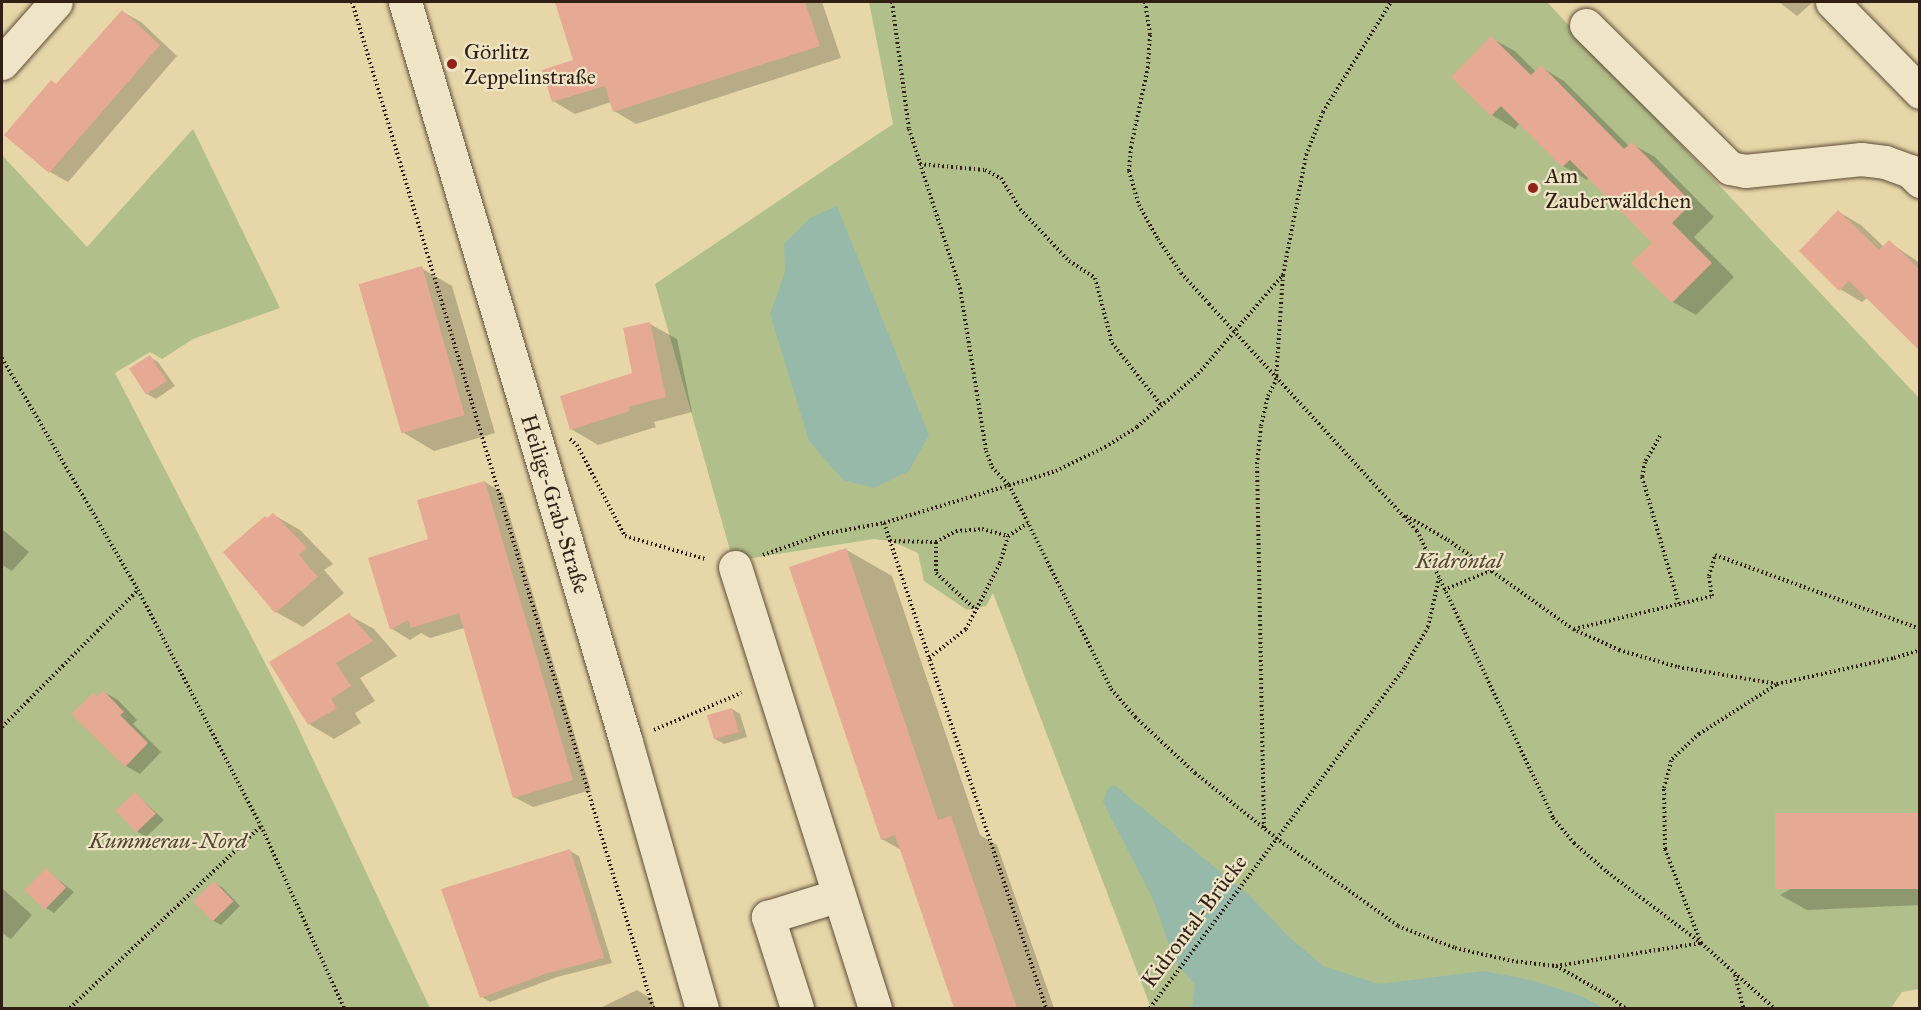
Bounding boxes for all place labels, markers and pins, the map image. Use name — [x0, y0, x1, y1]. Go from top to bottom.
place label: Görlitz Zeppelinstraße — [464, 38, 596, 90]
marker: Görlitz Zeppelinstraße — [445, 57, 459, 71]
place label: Am Zauberwäldchen — [1545, 162, 1691, 214]
marker: Am Zauberwäldchen — [1526, 181, 1540, 195]

